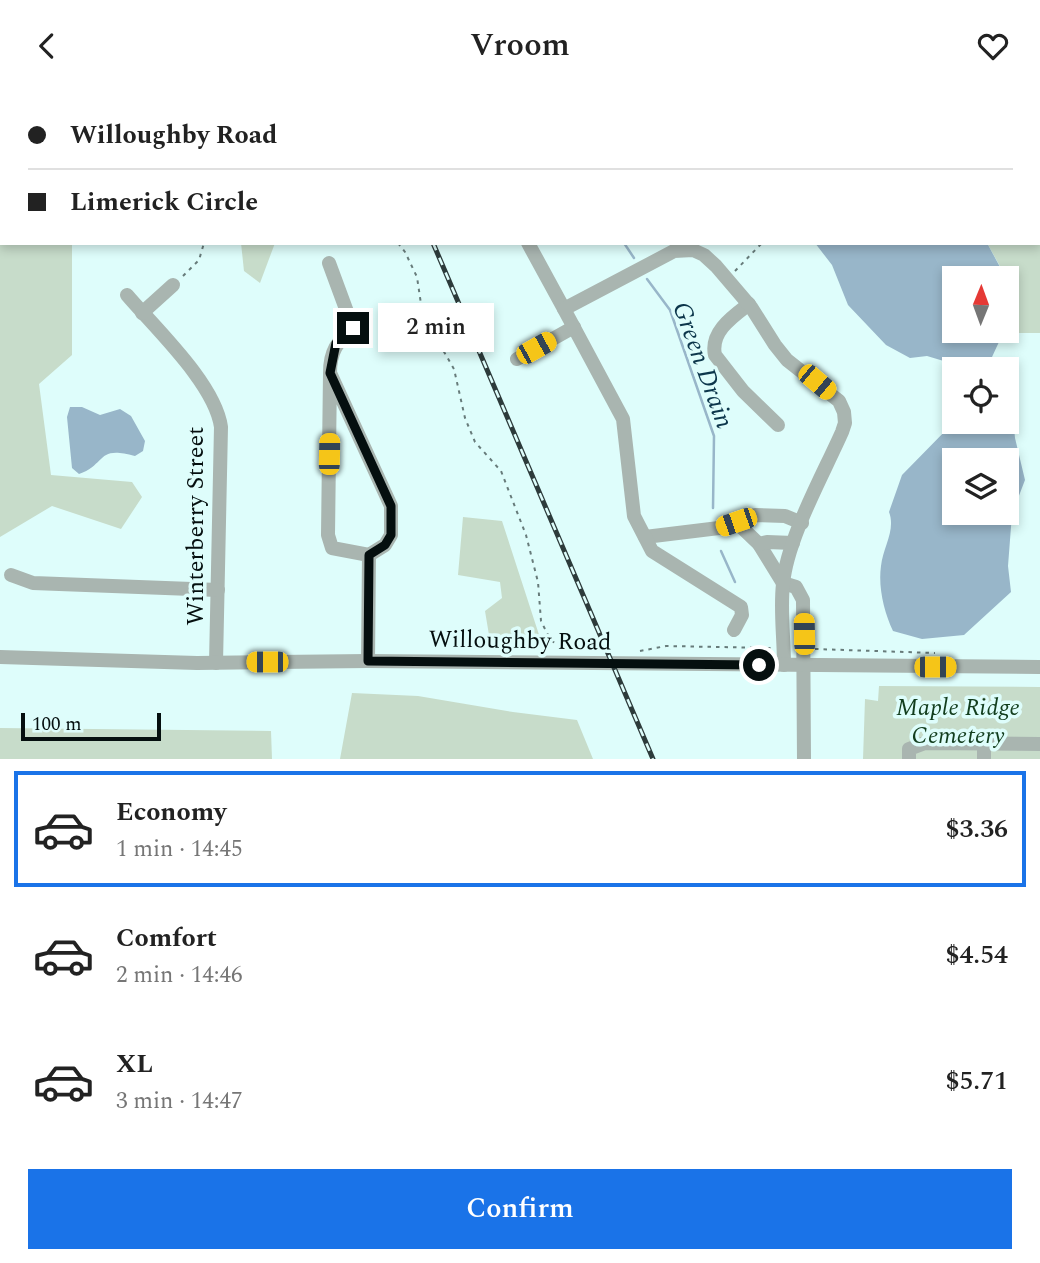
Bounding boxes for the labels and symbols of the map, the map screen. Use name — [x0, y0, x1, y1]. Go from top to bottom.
north arrow — [942, 266, 1018, 343]
water label: Green Drain — [662, 296, 744, 434]
callout: 2 min — [378, 303, 493, 353]
route end — [337, 312, 369, 344]
car — [513, 329, 560, 367]
car — [795, 360, 840, 404]
street label: Winterberry Street — [178, 426, 214, 626]
car — [319, 433, 340, 475]
car — [713, 505, 760, 539]
car — [794, 613, 815, 655]
street label: Willoughby Road — [428, 621, 612, 661]
route start — [743, 649, 775, 681]
car — [247, 652, 289, 673]
car — [915, 657, 957, 678]
park label: Maple Ridge Cemetery — [896, 690, 1020, 754]
scale bar — [21, 710, 161, 742]

